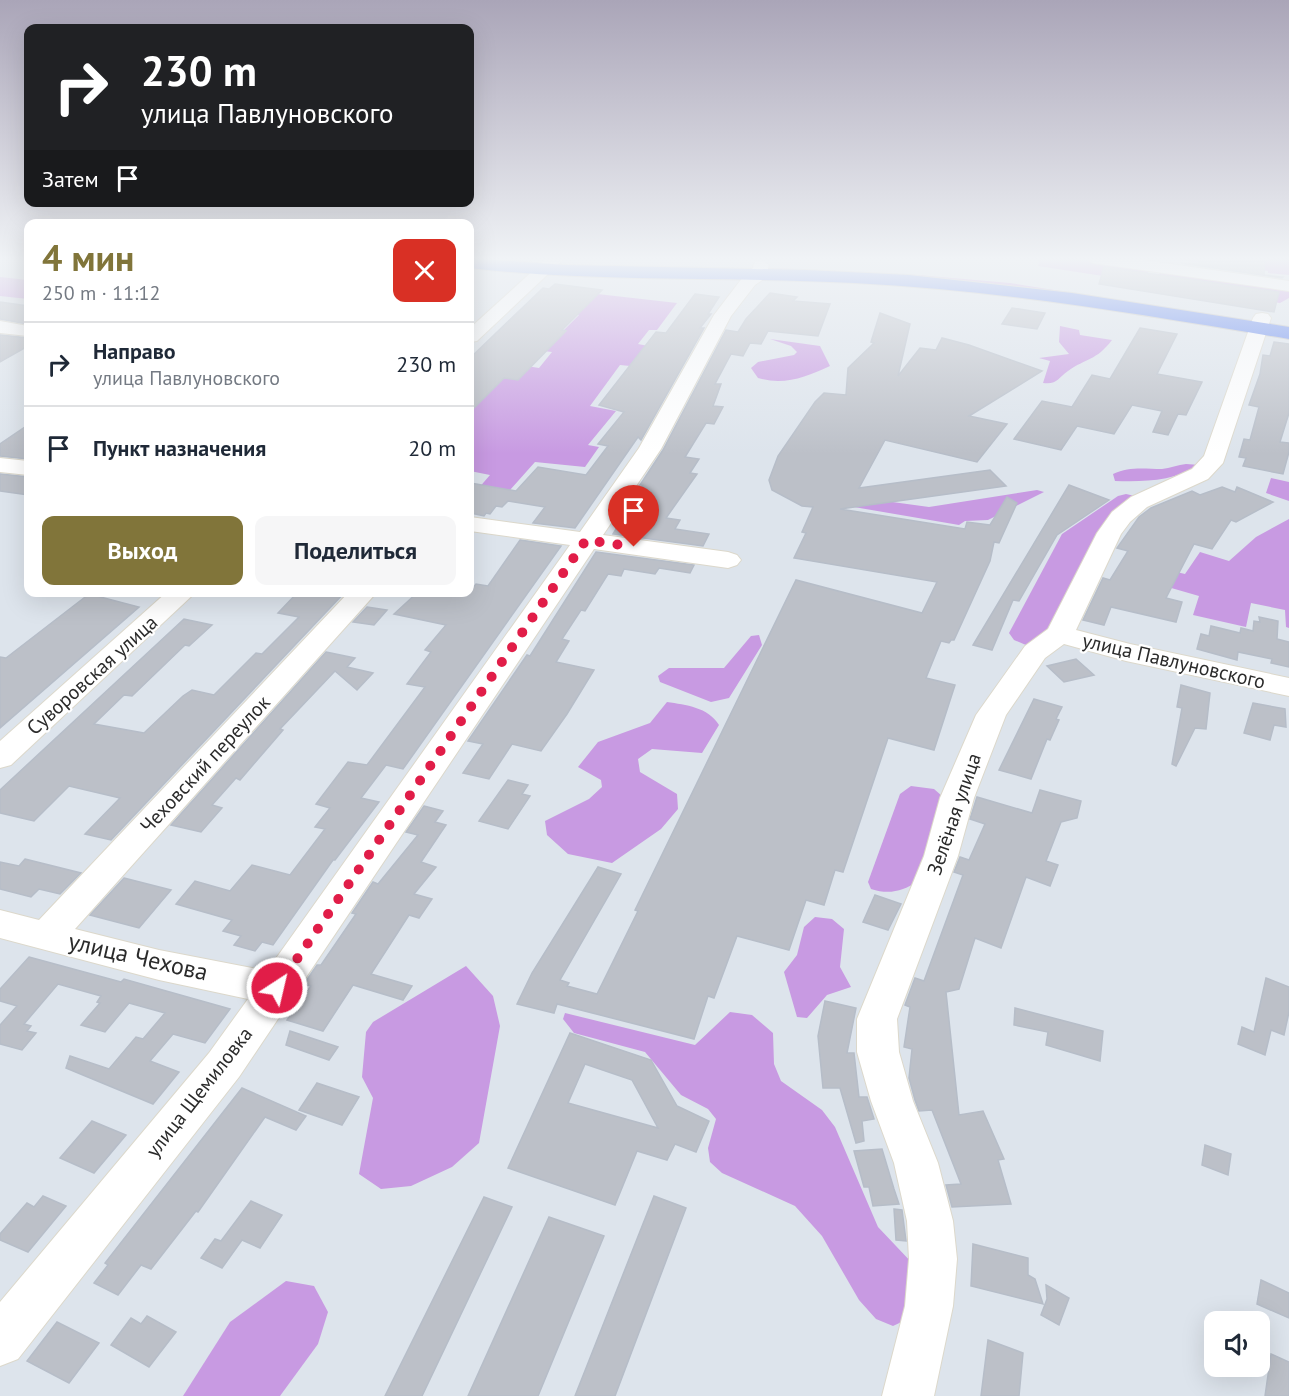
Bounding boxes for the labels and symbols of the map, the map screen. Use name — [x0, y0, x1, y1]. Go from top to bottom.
pin — [608, 485, 659, 547]
street label: Суворовская улица — [21, 609, 163, 741]
street label: улица Павлуновского — [1080, 627, 1268, 695]
street label: Чеховский переулок — [134, 689, 276, 838]
street label: Зелёная улица — [921, 750, 987, 878]
street label: улица Чехова — [65, 925, 211, 988]
position arrow — [245, 956, 309, 1020]
street label: улица Щемиловка — [140, 1022, 258, 1162]

